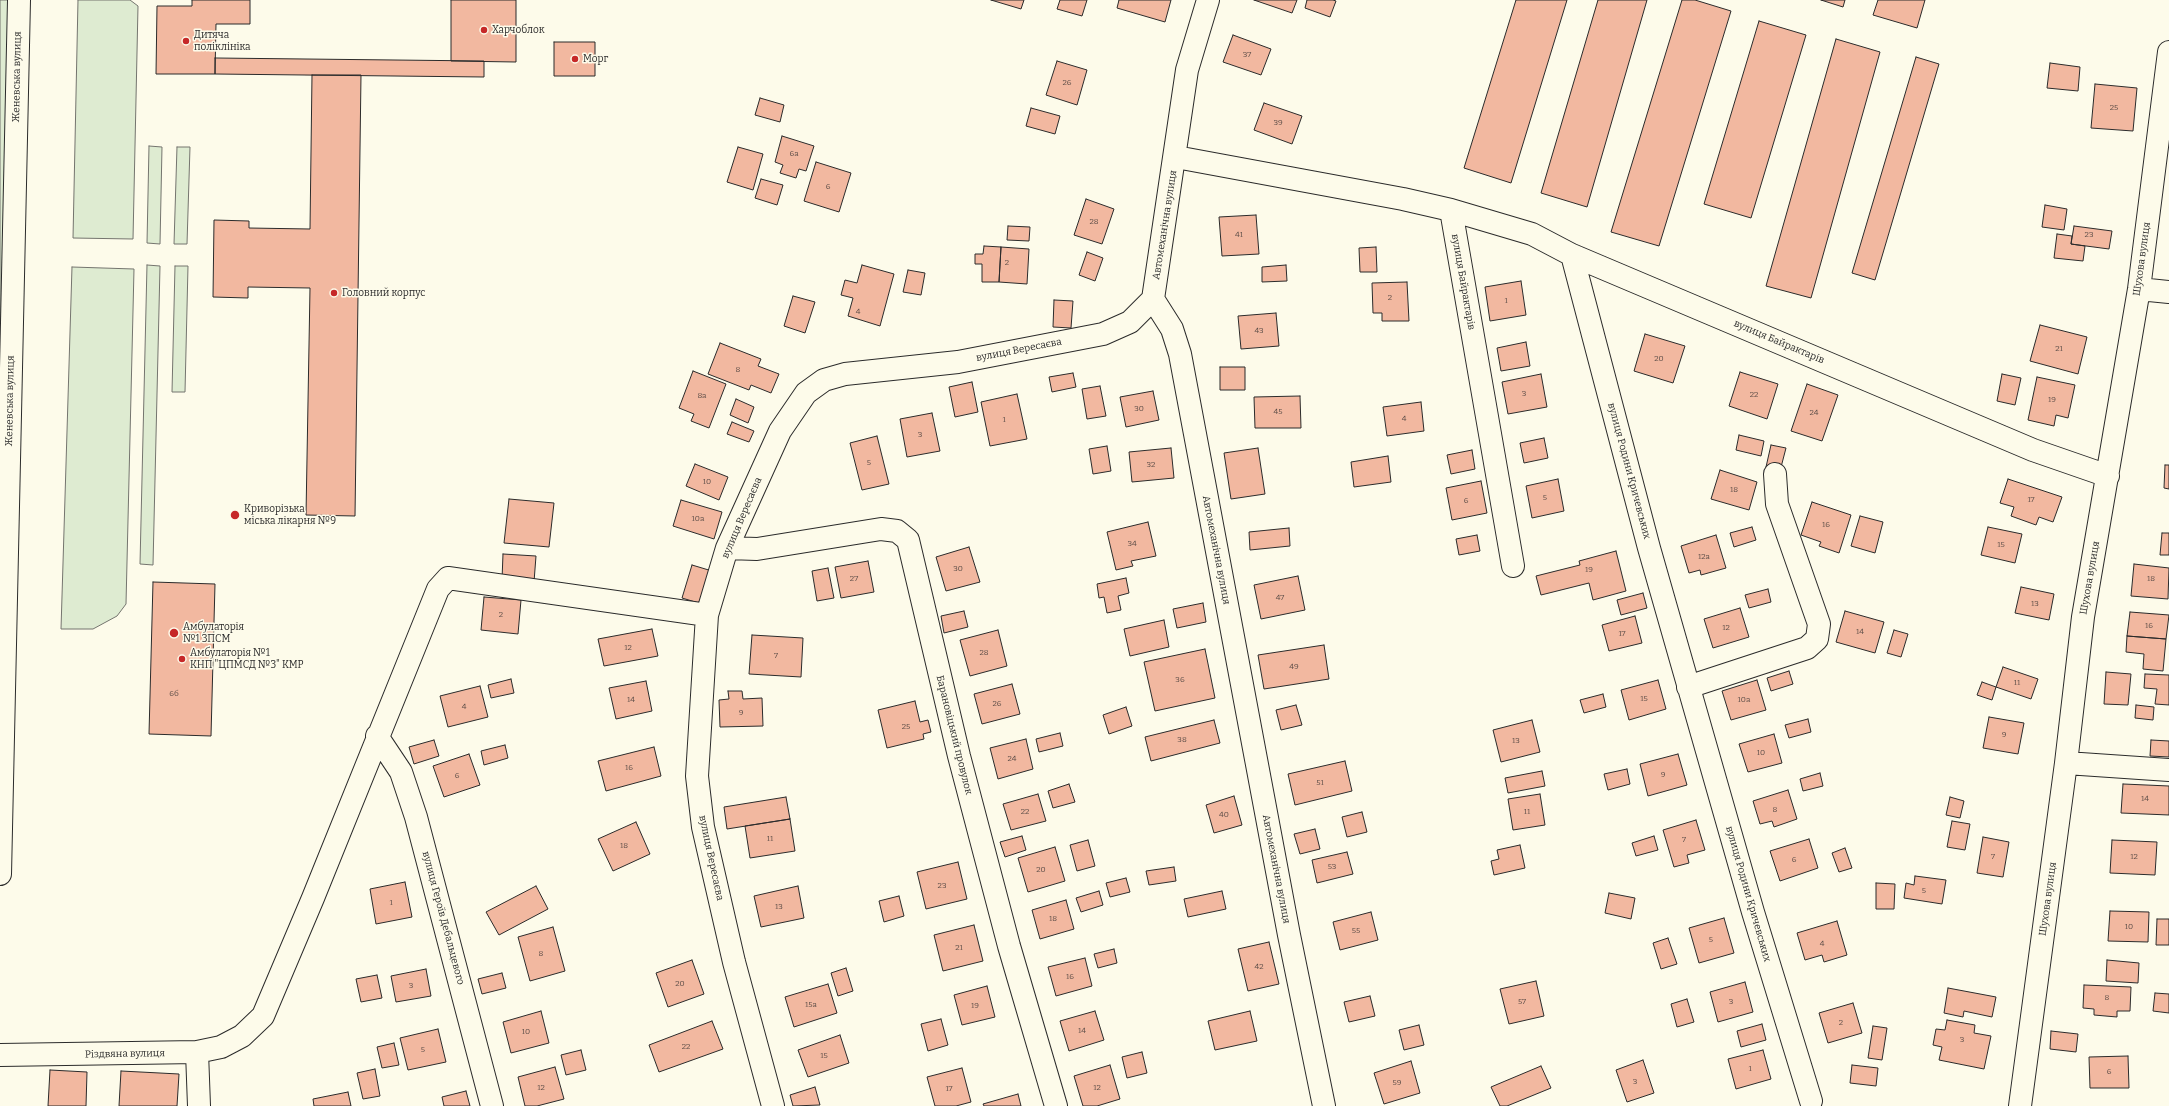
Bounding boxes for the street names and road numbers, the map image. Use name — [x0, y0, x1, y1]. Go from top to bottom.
street label: Женевська вулиця — [10, 31, 24, 123]
street label: Автомеханічна вулиця — [1150, 169, 1180, 281]
street label: Шухова вулиця — [2131, 221, 2153, 297]
street label: вулиця Байрактарів — [1449, 233, 1477, 331]
street label: вулиця Байрактарів — [1732, 317, 1826, 367]
street label: вулиця Вересаєва — [975, 336, 1063, 364]
street label: Женевська вулиця — [3, 355, 17, 447]
street label: вулиця Родини Кричевських — [1605, 401, 1653, 541]
street label: вулиця Вересаєва — [719, 476, 765, 560]
street label: Автомеханічна вулиця — [1200, 495, 1232, 605]
street label: Шухова вулиця — [2078, 540, 2102, 616]
street label: Барановіцький провулок — [933, 674, 975, 796]
street label: вулиця Вересаєва — [696, 814, 726, 902]
street label: Автомеханічна вулиця — [1260, 814, 1292, 924]
street label: вулиця Родини Кричевських — [1723, 825, 1773, 963]
street label: вулиця Героїв Дебальцевого — [419, 850, 467, 986]
street label: Шухова вулиця — [2037, 861, 2059, 937]
street label: Різдвяна вулиця — [85, 1047, 165, 1061]

